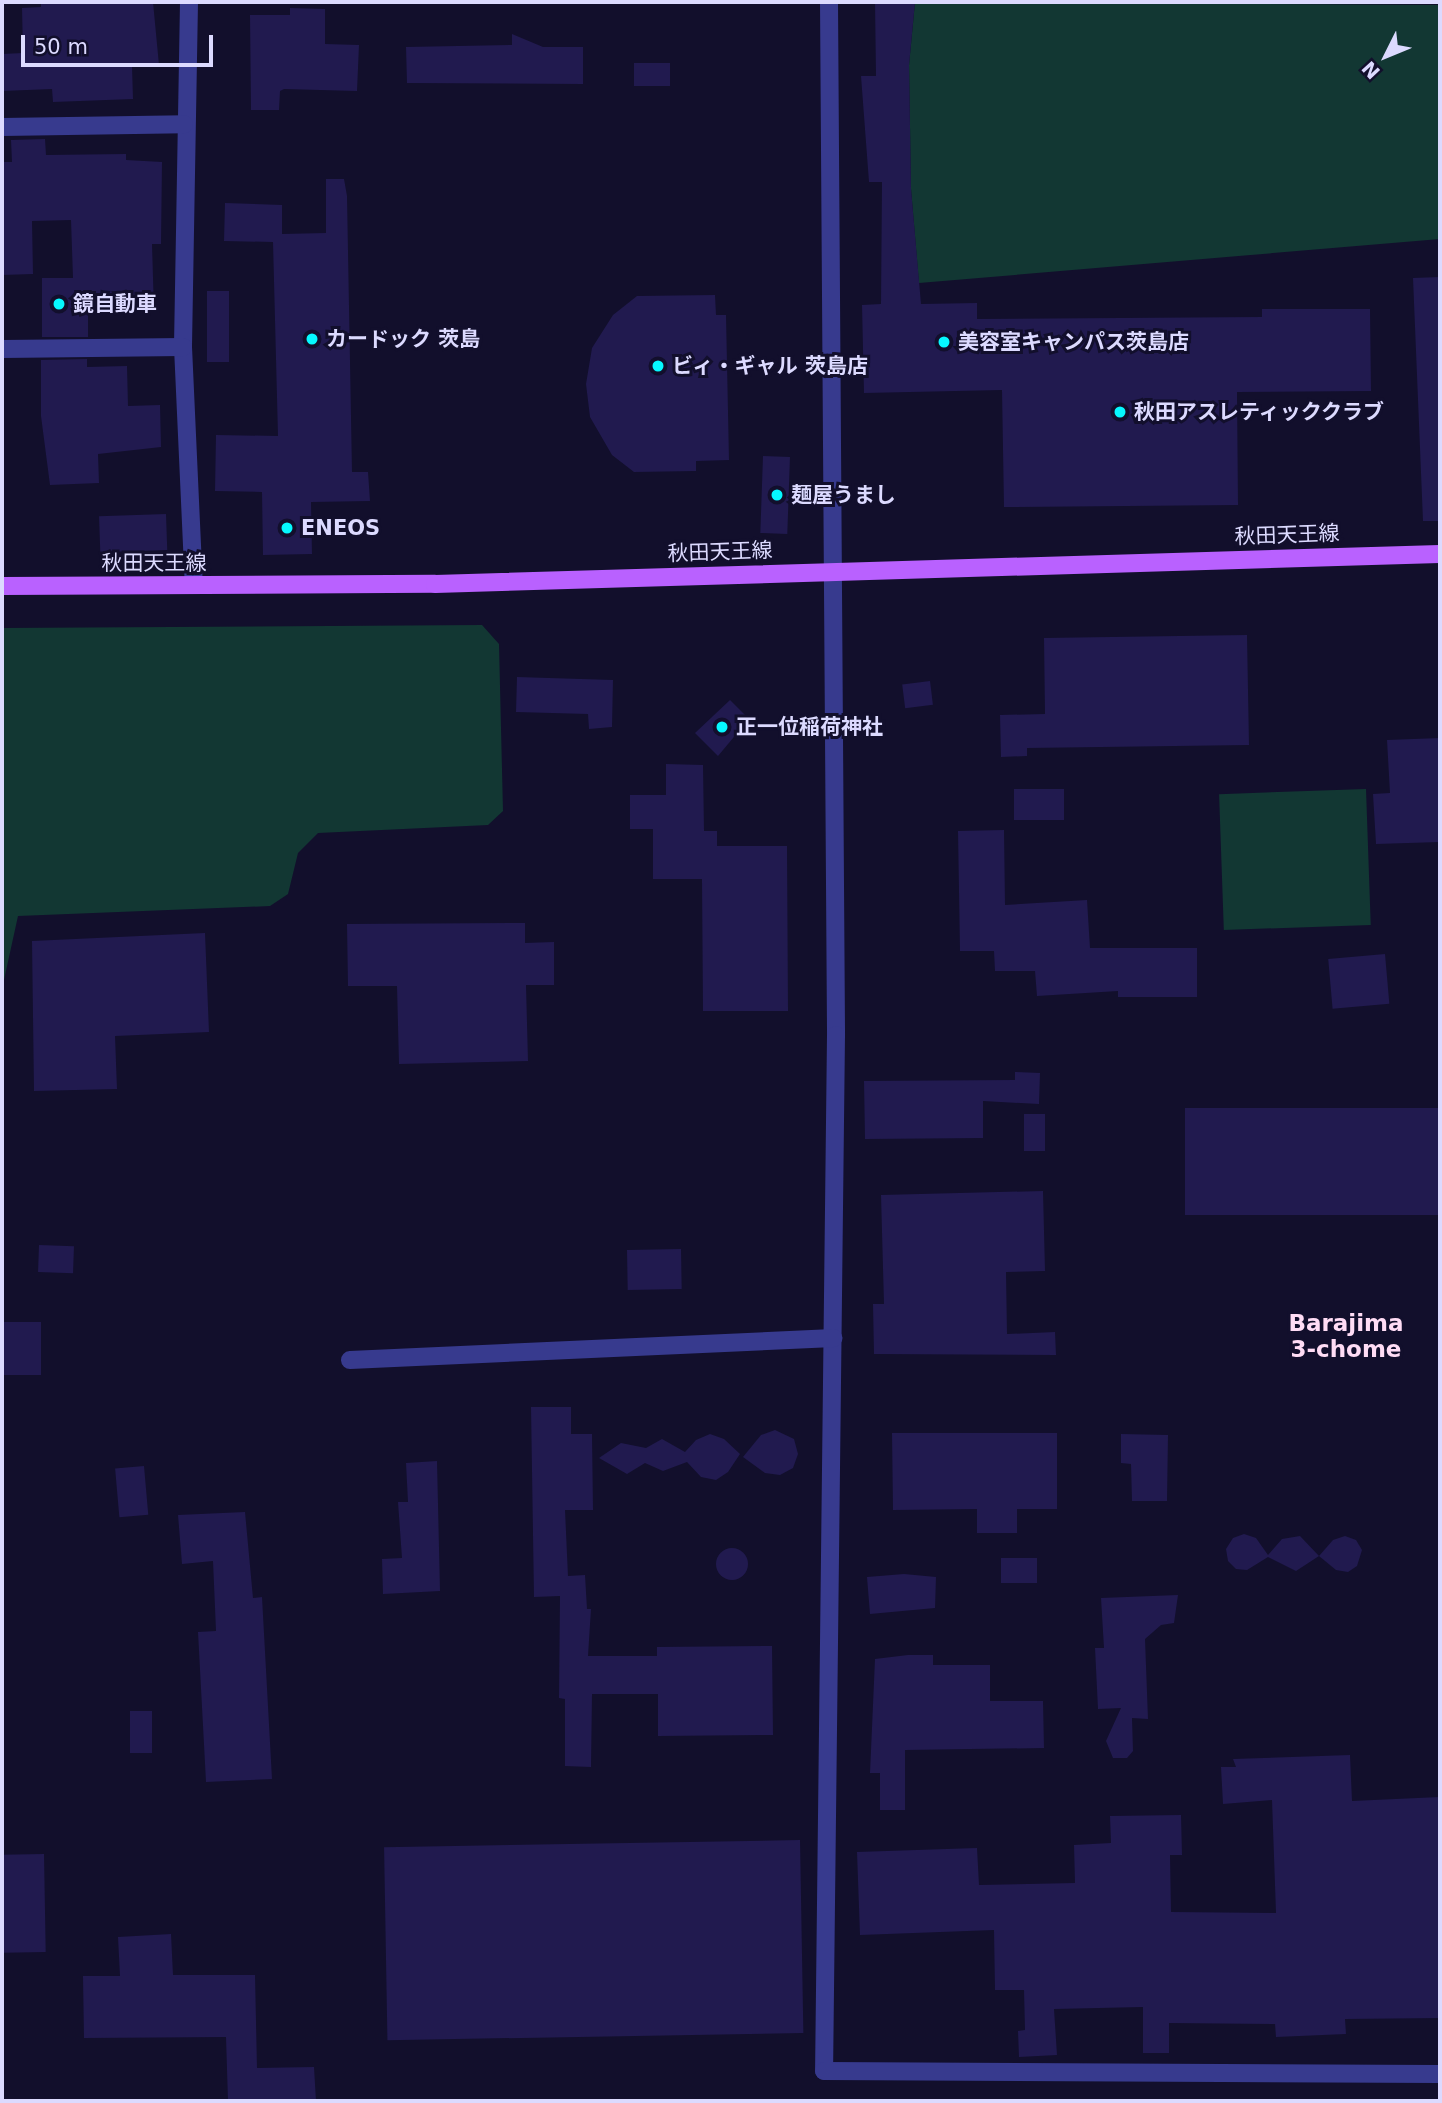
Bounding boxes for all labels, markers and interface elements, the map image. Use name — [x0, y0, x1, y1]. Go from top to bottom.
scale bar — [24, 21, 217, 65]
north arrow — [1351, 21, 1421, 91]
text: 50 m — [34, 35, 88, 59]
text: N — [1357, 57, 1384, 84]
place label: 鏡自動車 — [73, 291, 157, 317]
marker: 鏡自動車 — [51, 296, 67, 312]
place label: カードック 茨島 — [326, 326, 480, 352]
place label: 美容室キャンパス茨島店 — [958, 329, 1189, 355]
marker: カードック 茨島 — [304, 331, 320, 347]
marker: 美容室キャンパス茨島店 — [936, 334, 952, 350]
place label: ビィ・ギャル 茨島店 — [672, 353, 868, 379]
marker: ビィ・ギャル 茨島店 — [650, 358, 666, 374]
place label: 秋田アスレティッククラブ — [1134, 399, 1386, 425]
marker: 秋田アスレティッククラブ — [1112, 404, 1128, 420]
place label: 麺屋うまし — [791, 482, 896, 508]
marker: 麺屋うまし — [769, 487, 785, 503]
place label: ENEOS — [301, 515, 380, 541]
marker: ENEOS — [279, 520, 295, 536]
street label: 秋田天王線 — [1234, 521, 1340, 549]
street label: 秋田天王線 — [667, 538, 773, 566]
street label: 秋田天王線 — [102, 550, 206, 576]
place label: 正一位稲荷神社 — [736, 714, 883, 740]
marker: 正一位稲荷神社 — [714, 719, 730, 735]
district label: Barajima 3-chome — [1288, 1309, 1404, 1363]

